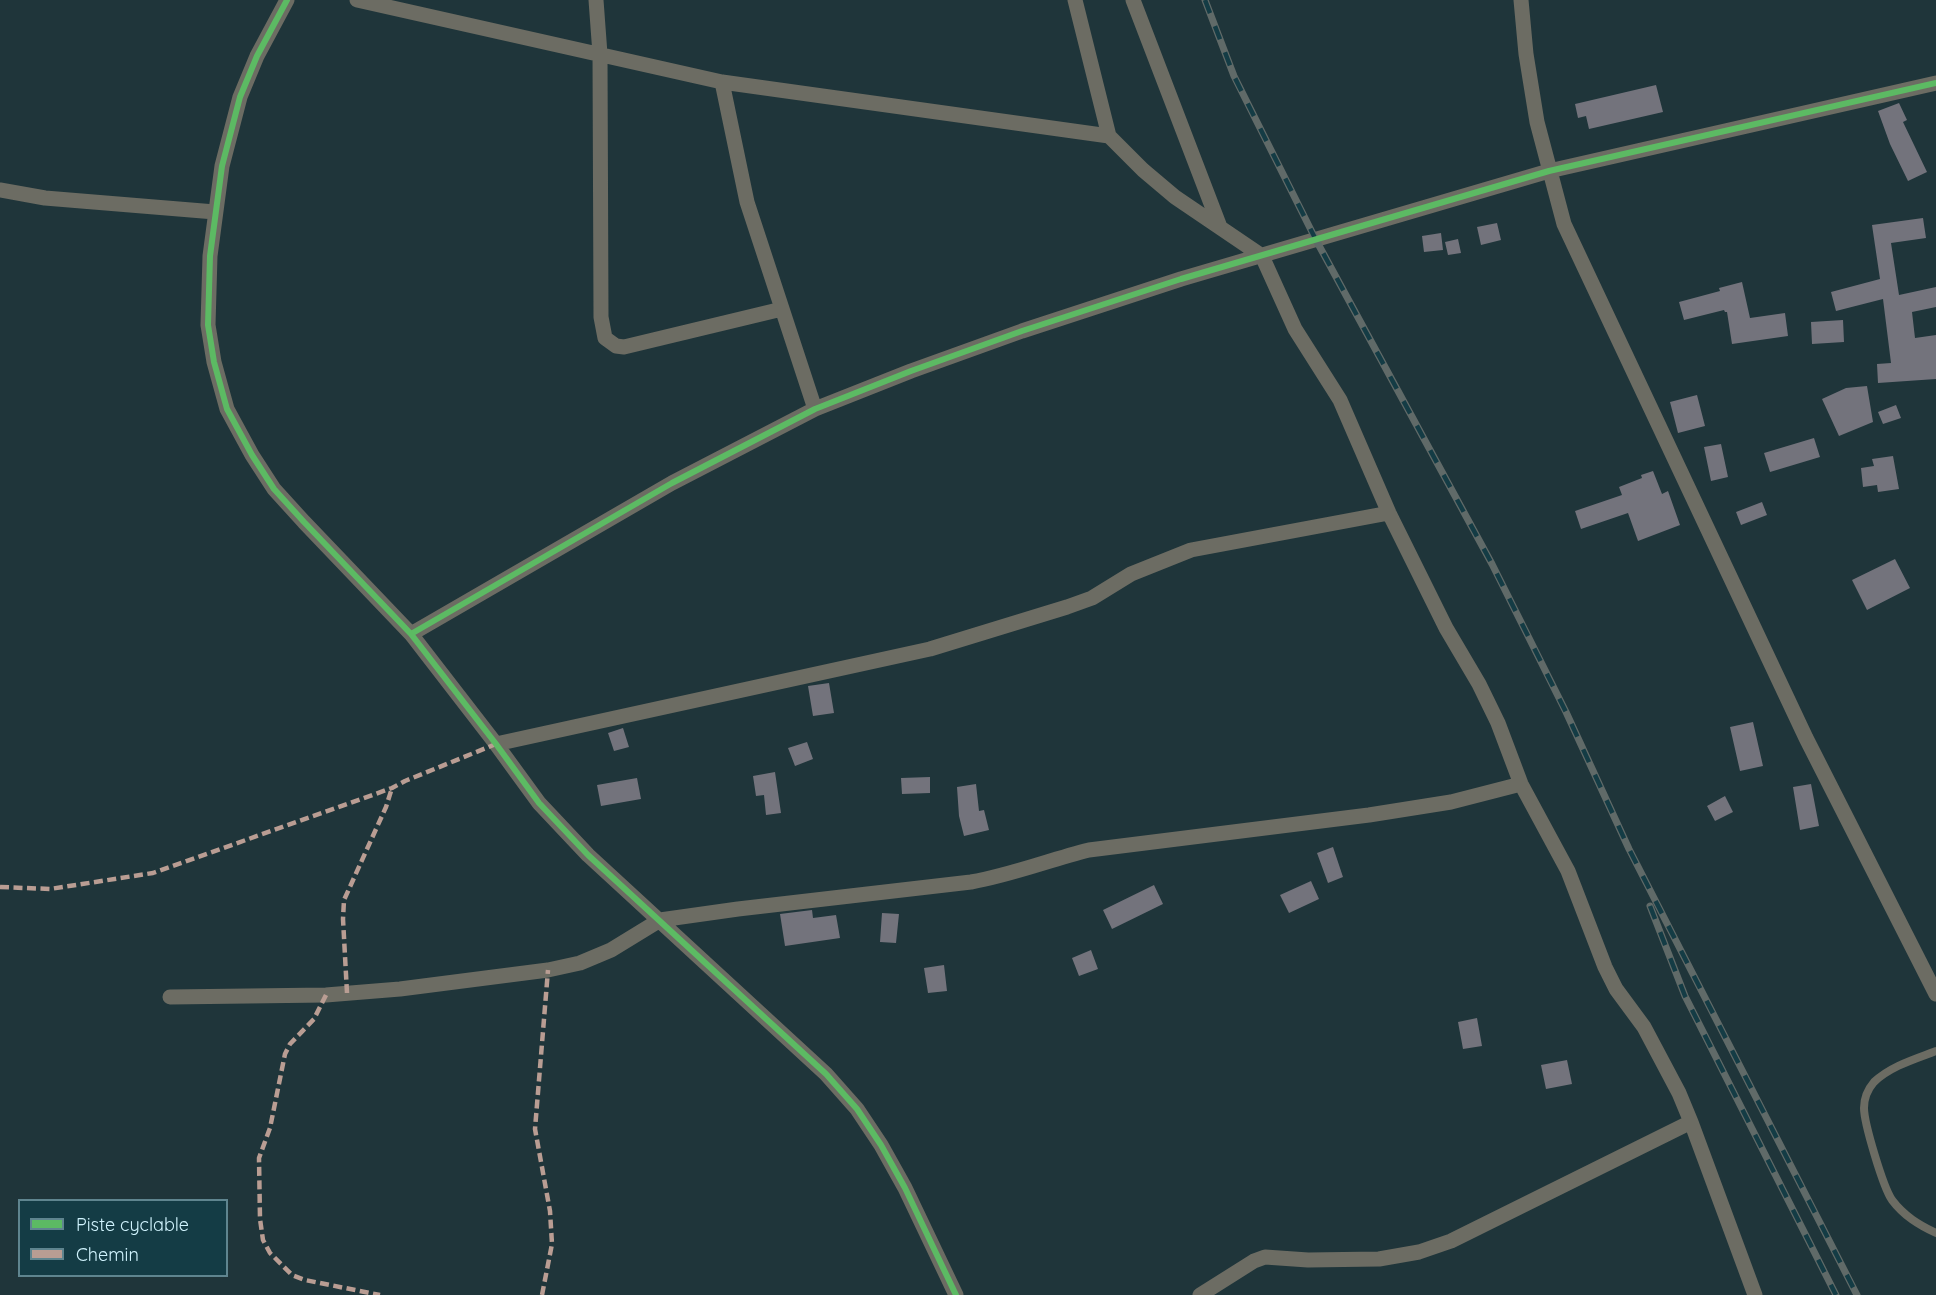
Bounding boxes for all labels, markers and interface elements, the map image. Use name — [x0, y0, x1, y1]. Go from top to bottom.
legend — [18, 1199, 228, 1277]
text: Piste cyclable — [76, 1213, 189, 1236]
text: Chemin — [76, 1243, 139, 1266]

